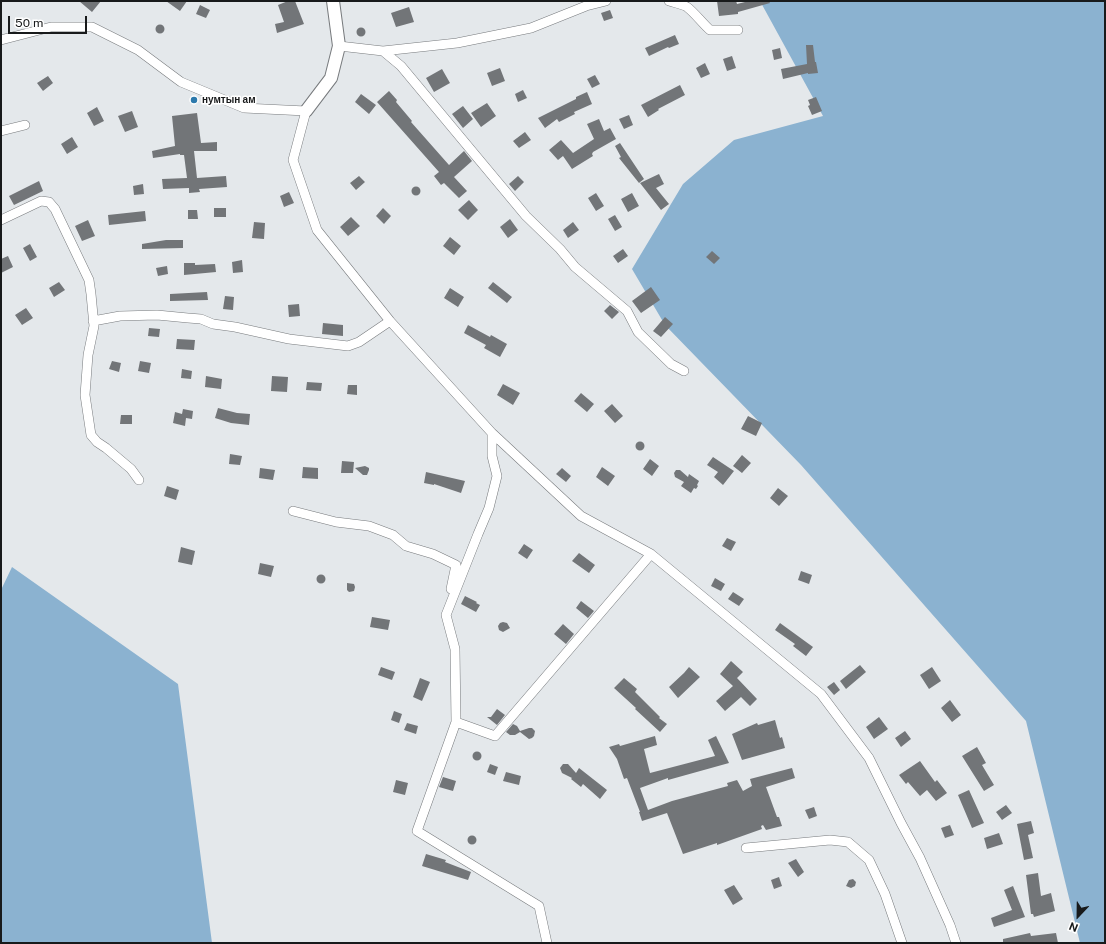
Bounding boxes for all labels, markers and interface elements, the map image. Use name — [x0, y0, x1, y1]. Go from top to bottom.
scale bar — [10, 8, 89, 34]
text: 50 m — [15, 16, 43, 30]
place label: нумтын ам — [202, 94, 256, 106]
marker: нумтын ам — [189, 95, 199, 105]
north arrow — [1058, 896, 1098, 936]
text: N — [1067, 920, 1080, 934]

